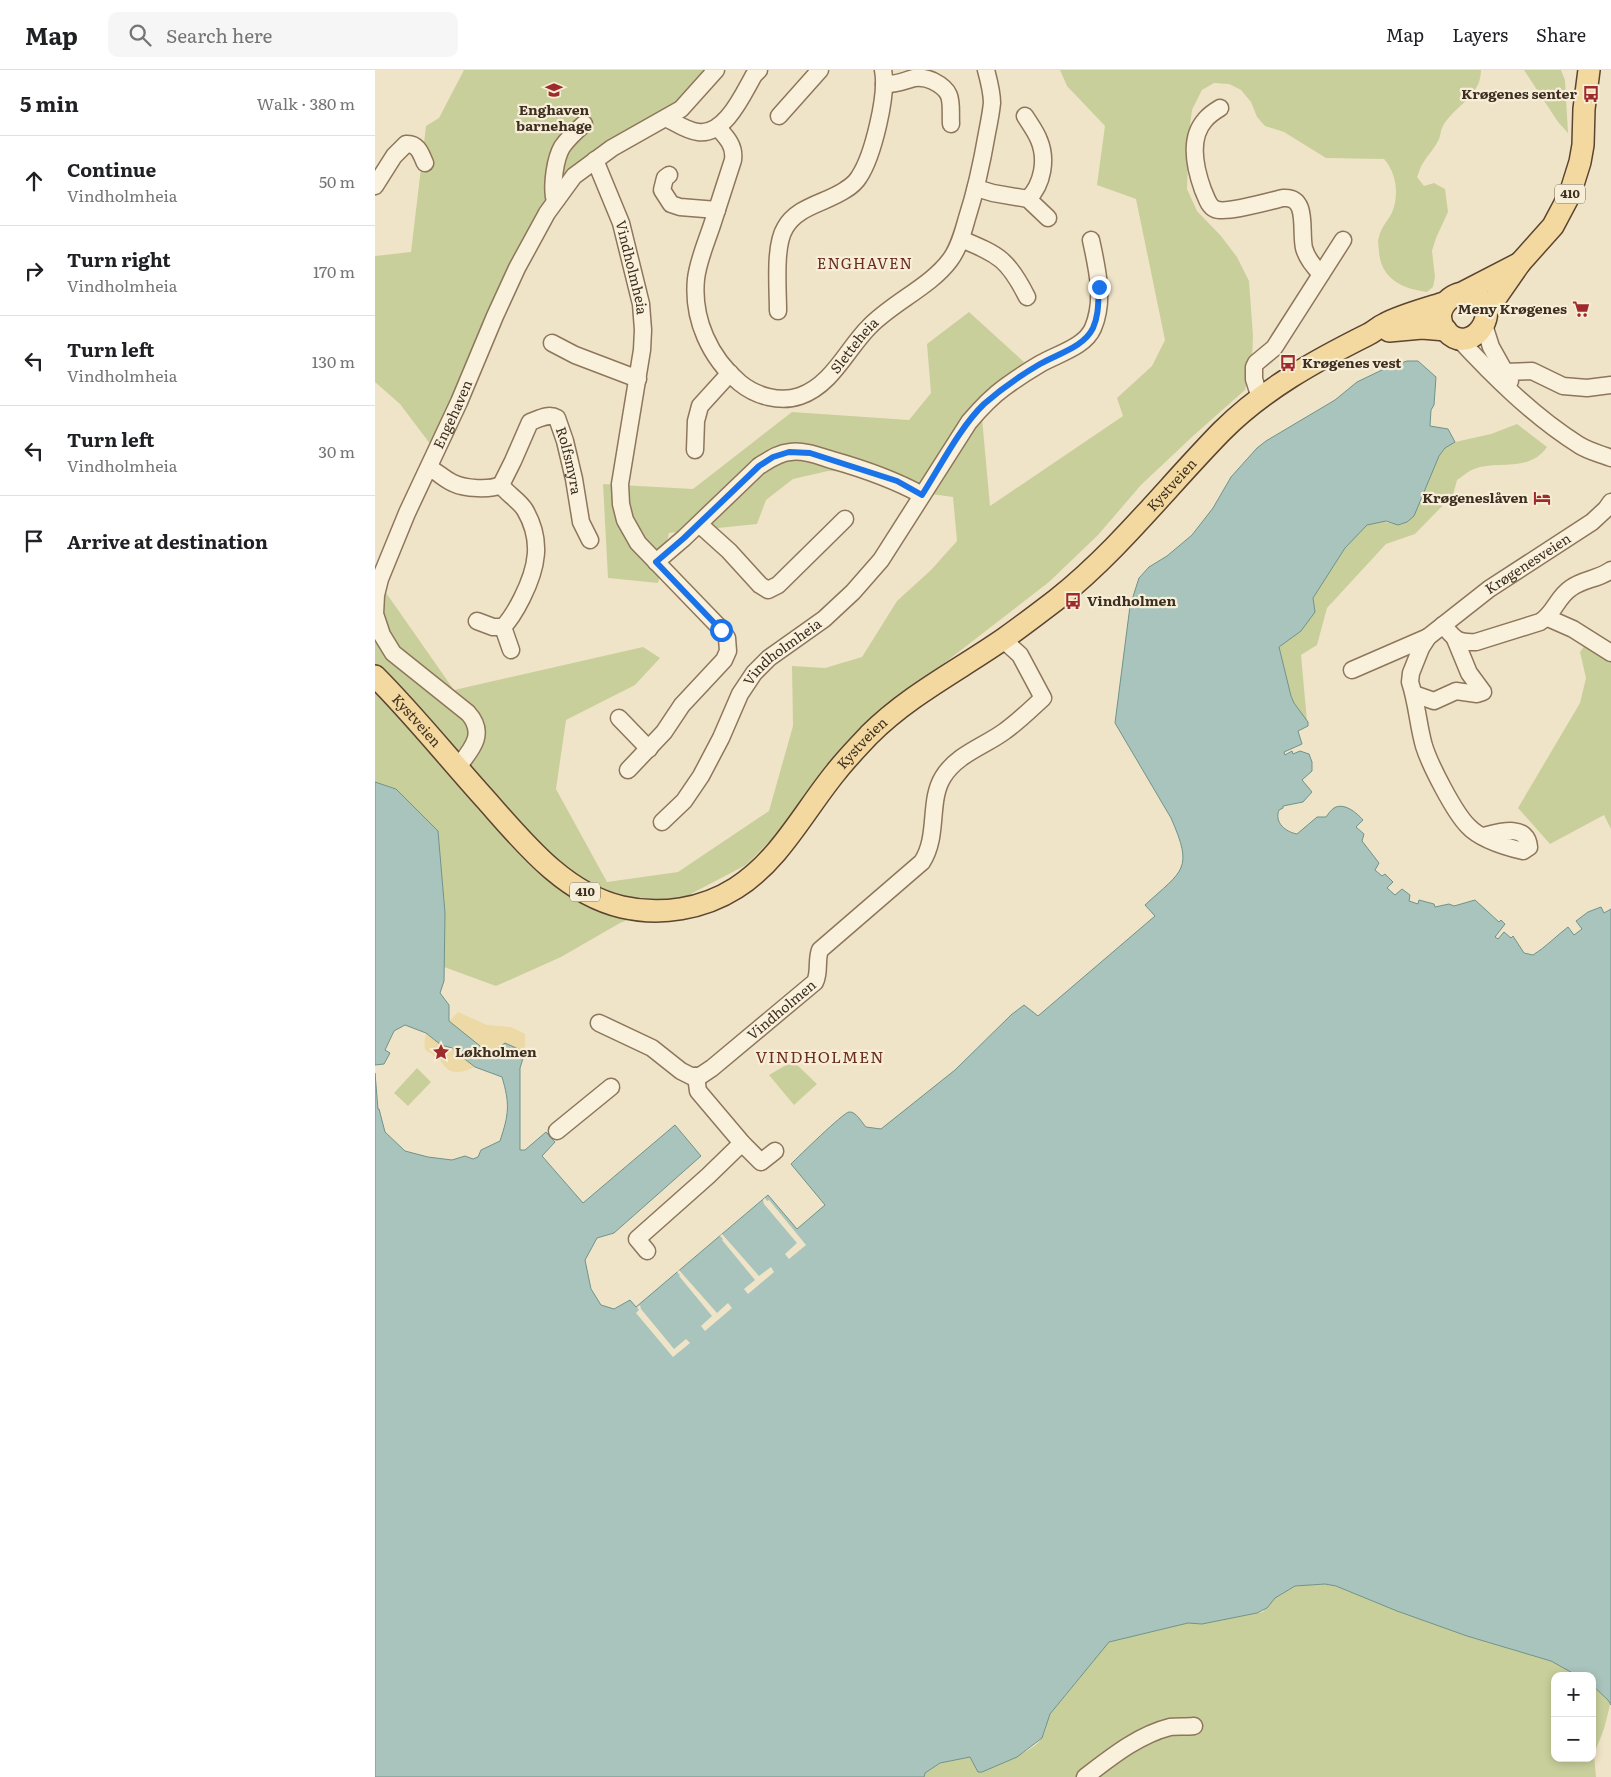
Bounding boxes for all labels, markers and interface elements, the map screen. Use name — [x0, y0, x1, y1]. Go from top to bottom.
search box — [108, 12, 458, 57]
text: Map — [25, 17, 78, 52]
icon: search — [126, 21, 154, 49]
text: Search here — [166, 21, 272, 49]
text: Map — [1386, 21, 1424, 48]
text: Layers — [1452, 21, 1508, 48]
text: Share — [1536, 21, 1586, 48]
school or university icon: Enghaven barnehage — [544, 80, 564, 100]
place label: Krøgenes senter — [1461, 83, 1577, 103]
bus stop icon: Krøgenes senter — [1581, 84, 1601, 104]
text: 5 min — [20, 87, 79, 118]
text: Walk · 380 m — [257, 91, 355, 115]
place label: Enghaven barnehage — [516, 99, 592, 135]
text: Continue — [67, 155, 156, 183]
icon: ahead — [20, 167, 48, 195]
text: 50 m — [319, 169, 355, 193]
text: Vindholmheia — [67, 183, 177, 207]
road number: 410 — [1555, 185, 1585, 204]
street label: Vindholmheia — [612, 218, 653, 316]
text: Turn right — [67, 245, 171, 273]
district label: ENGHAVEN — [817, 251, 913, 274]
icon: right — [20, 257, 48, 285]
text: 170 m — [313, 259, 355, 283]
text: Vindholmheia — [67, 273, 177, 297]
route end — [1088, 276, 1111, 299]
place label: Meny Krøgenes — [1458, 298, 1567, 318]
supermarket icon: Meny Krøgenes — [1571, 299, 1591, 319]
street label: Sletteheia — [825, 312, 883, 377]
text: Turn left — [67, 335, 154, 363]
icon: left — [20, 347, 48, 375]
text: 130 m — [312, 349, 355, 373]
place label: Krøgenes vest — [1302, 352, 1402, 372]
bus stop icon: Krøgenes vest — [1278, 353, 1298, 373]
text: Vindholmheia — [67, 363, 177, 387]
street label: Engehaven — [428, 377, 476, 452]
street label: Rolfsmyra — [552, 424, 587, 496]
text: Turn left — [67, 425, 154, 453]
icon: left — [20, 437, 48, 465]
text: 30 m — [318, 439, 355, 463]
text: Vindholmheia — [67, 453, 177, 477]
street label: Kystveien — [1142, 453, 1200, 515]
place label: Krøgeneslåven — [1422, 487, 1528, 507]
hotel icon: Krøgeneslåven — [1532, 488, 1552, 508]
icon: arrive — [20, 527, 48, 555]
text: Arrive at destination — [67, 527, 268, 555]
street label: Krøgenesveien — [1480, 528, 1574, 598]
place label: Vindholmen — [1087, 590, 1176, 610]
bus stop icon: Vindholmen — [1063, 591, 1083, 611]
street label: Vindholmheia — [738, 613, 825, 689]
route start — [710, 619, 733, 642]
street label: Kystveien — [388, 689, 446, 751]
street label: Kystveien — [832, 712, 891, 773]
road number: 410 — [570, 882, 600, 902]
street label: Vindholmen — [742, 974, 820, 1044]
place label: Løkholmen — [455, 1041, 537, 1061]
place icon: Løkholmen — [431, 1042, 451, 1062]
district label: VINDHOLMEN — [755, 1044, 885, 1068]
map controls — [1551, 1672, 1596, 1762]
button: + — [1551, 1672, 1596, 1717]
button: − — [1551, 1717, 1596, 1762]

